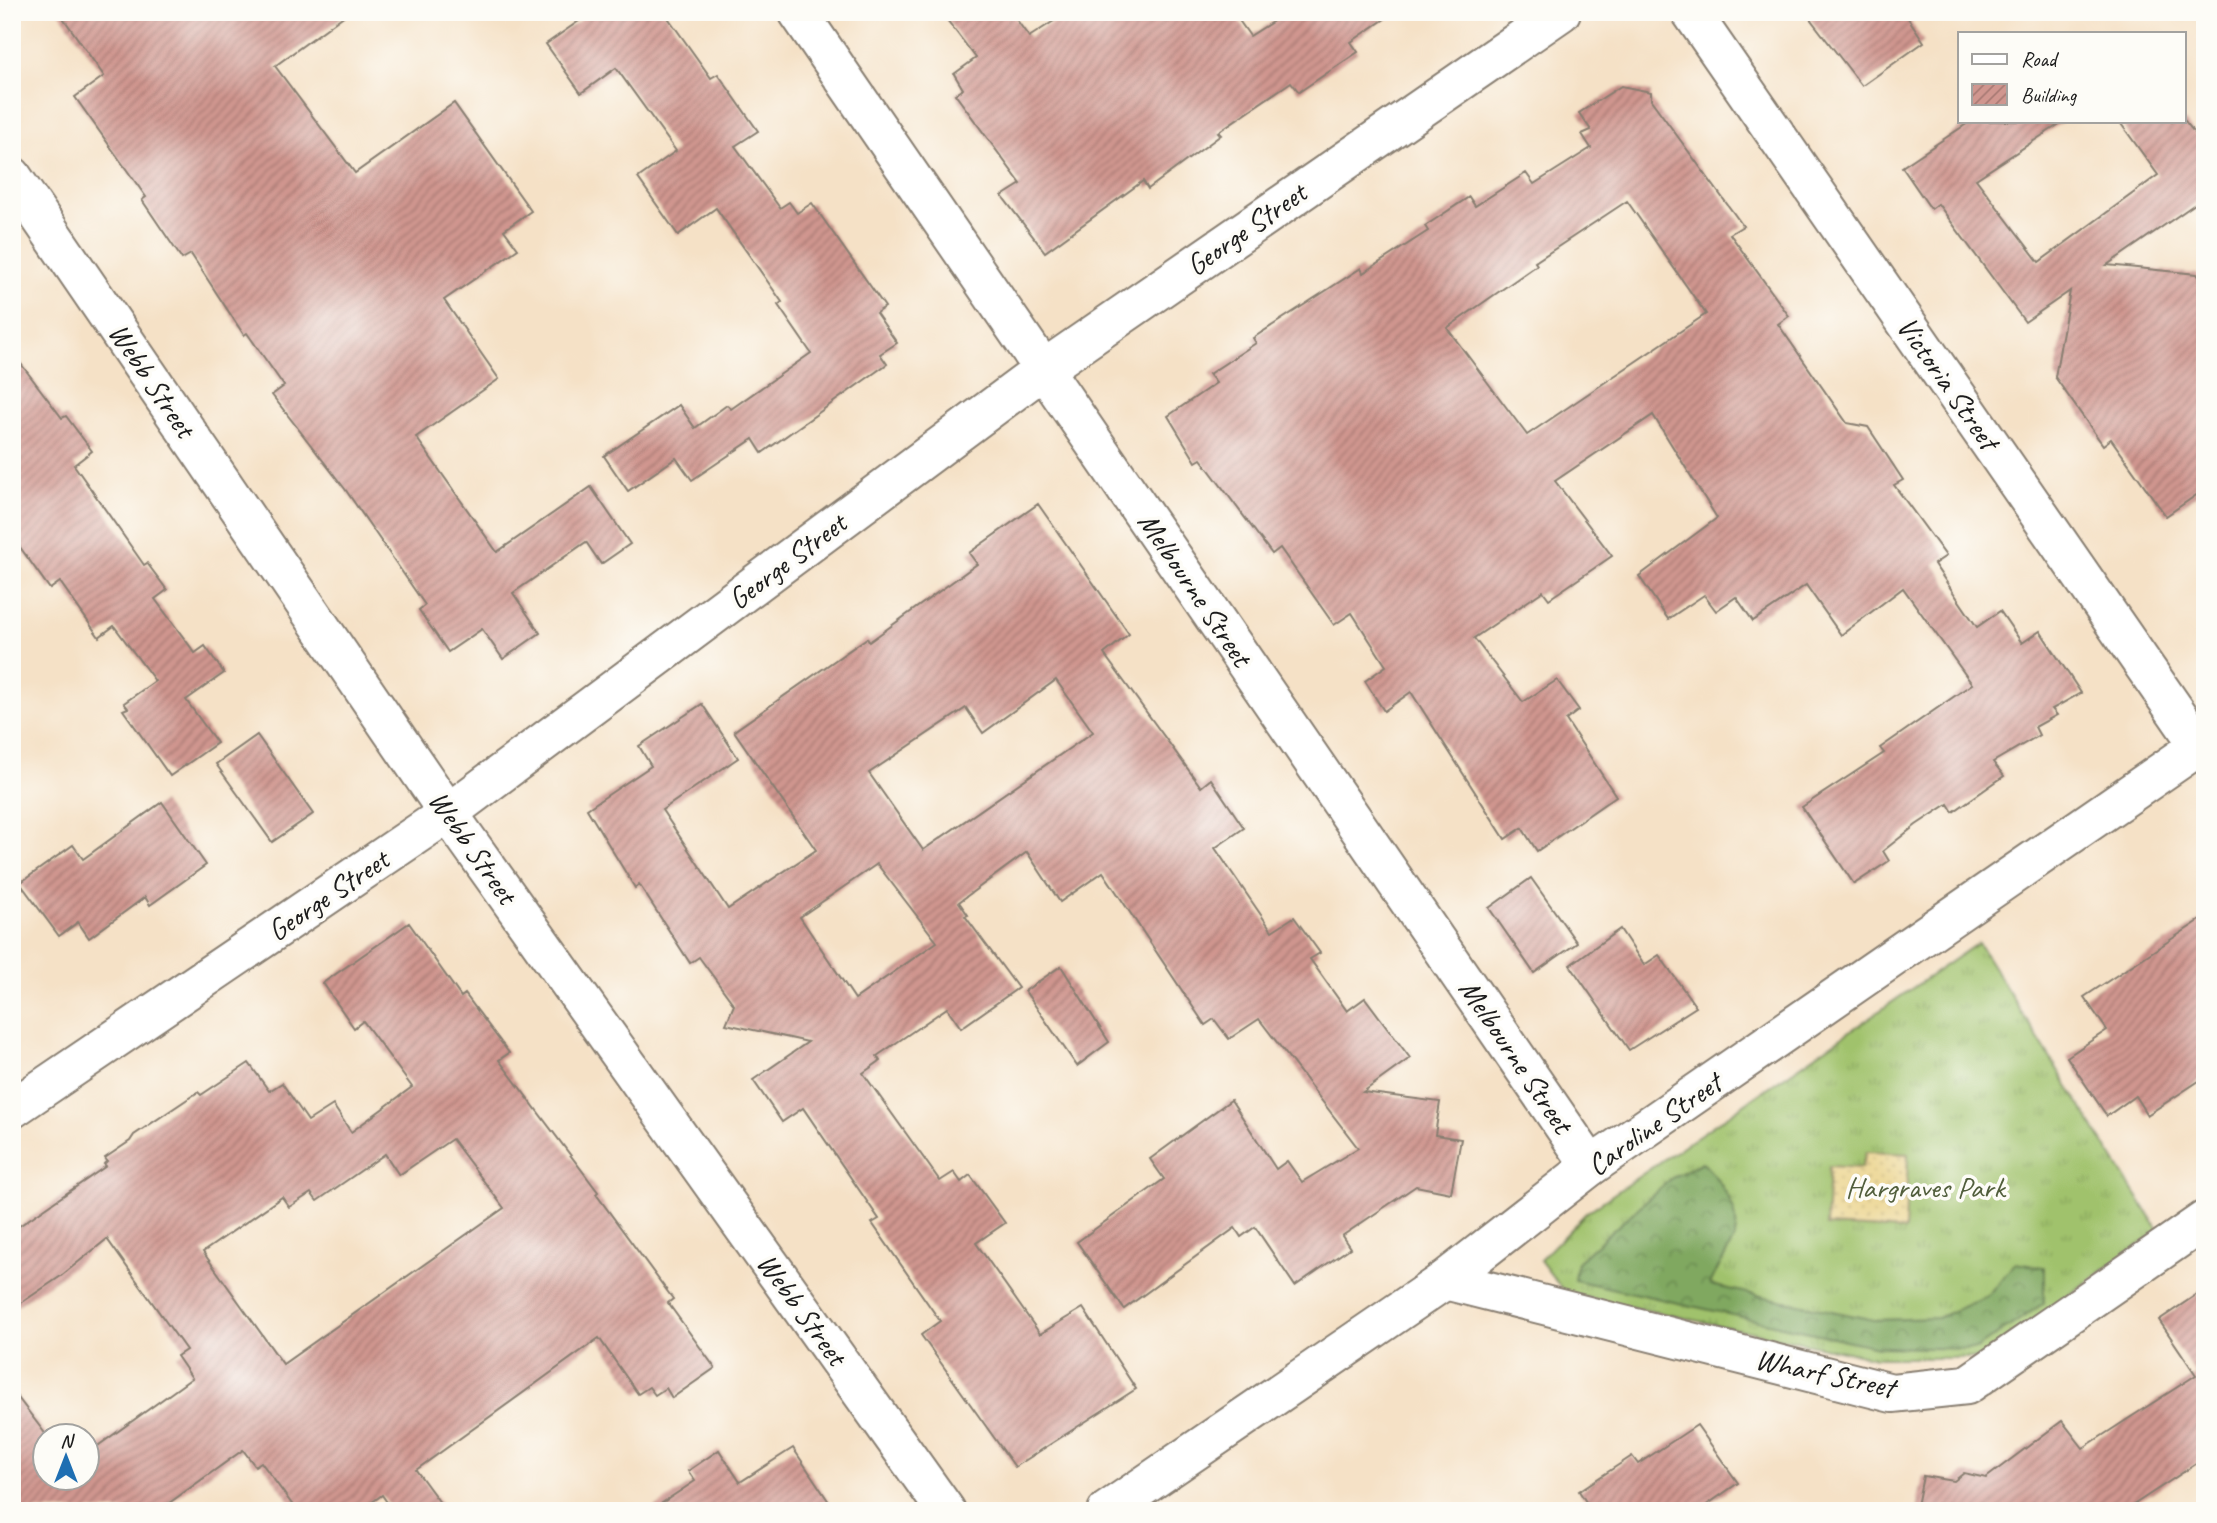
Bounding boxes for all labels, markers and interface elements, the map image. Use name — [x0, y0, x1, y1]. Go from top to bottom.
legend — [1958, 32, 2186, 122]
text: Road — [2021, 46, 2060, 72]
text: Building — [2021, 82, 2078, 108]
street label: George Street — [1179, 172, 1316, 284]
street label: Victoria Street — [1888, 309, 2010, 460]
street label: Webb Street — [100, 316, 206, 447]
street label: George Street — [720, 502, 856, 618]
street label: Melbourne Street — [1130, 505, 1262, 676]
street label: Webb Street — [420, 783, 528, 914]
street label: George Street — [260, 839, 398, 949]
street label: Melbourne Street — [1451, 972, 1583, 1143]
street label: Caroline Street — [1580, 1062, 1732, 1184]
park label: Hargraves Park — [1845, 1168, 2007, 1206]
street label: Webb Street — [748, 1245, 857, 1375]
street label: Wharf Street — [1752, 1340, 1902, 1407]
north arrow — [32, 1422, 102, 1492]
text: N — [60, 1429, 75, 1453]

